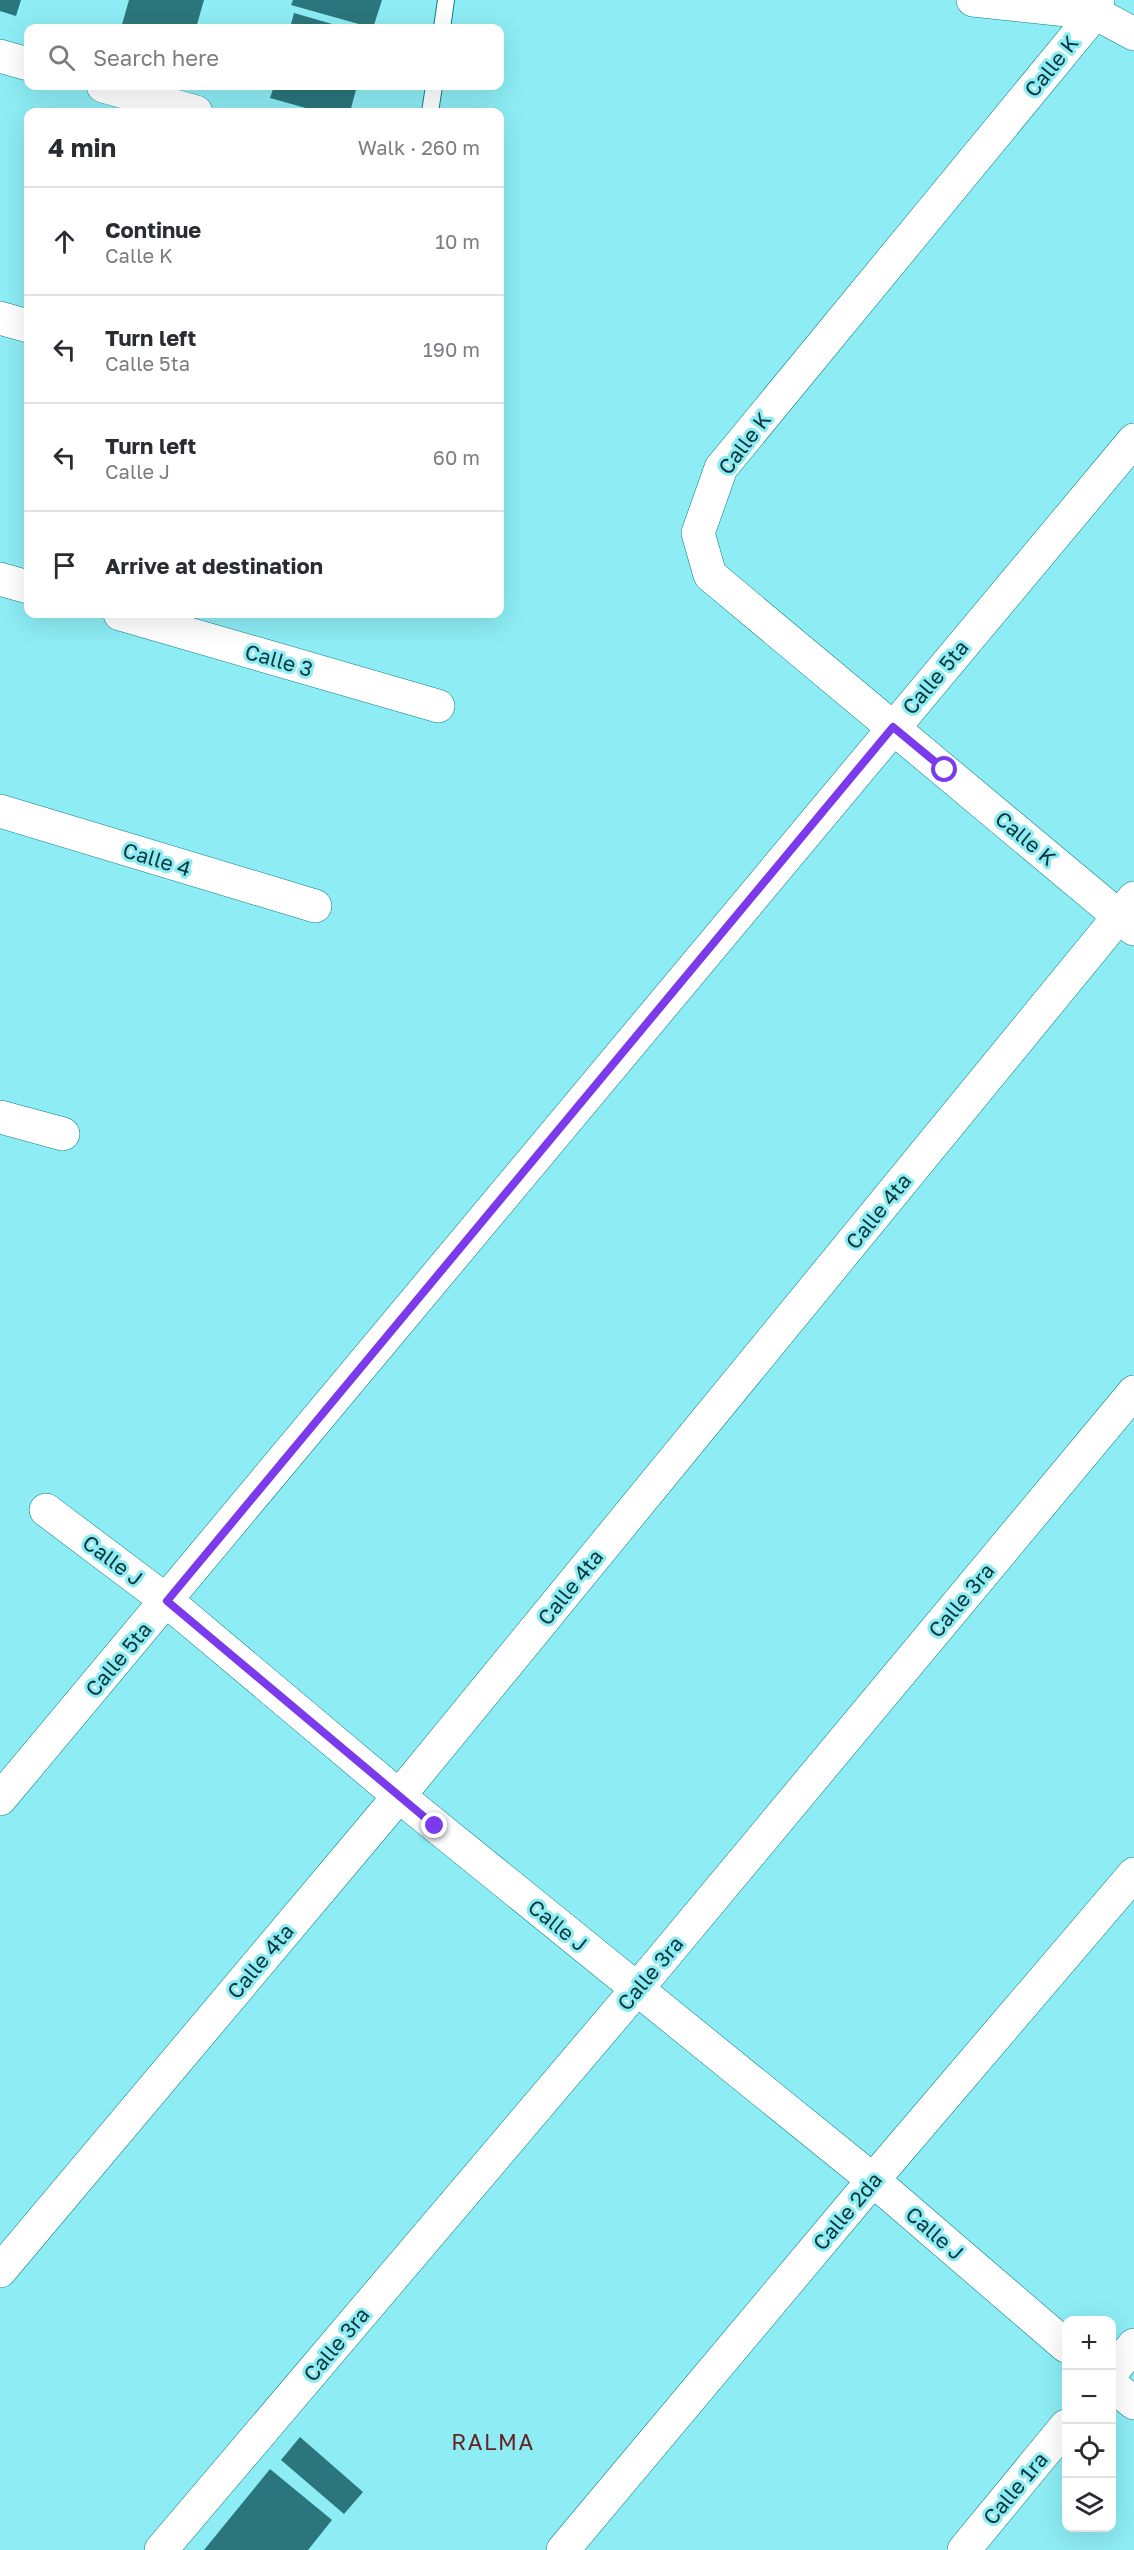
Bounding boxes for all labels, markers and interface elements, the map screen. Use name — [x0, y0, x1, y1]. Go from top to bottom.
search box — [24, 24, 504, 90]
street label: Calle K — [1018, 30, 1084, 102]
icon: search — [45, 41, 78, 74]
text: Search here — [93, 44, 219, 71]
text: 4 min — [48, 132, 116, 163]
text: Walk · 260 m — [358, 135, 480, 159]
text: Continue — [105, 216, 201, 243]
icon: ahead — [48, 225, 81, 258]
text: 10 m — [435, 229, 480, 253]
text: Calle K — [105, 243, 173, 267]
text: Turn left — [105, 324, 196, 351]
icon: left — [48, 333, 81, 366]
text: 190 m — [423, 337, 480, 361]
text: Calle 5ta — [105, 351, 190, 375]
street label: Calle K — [712, 407, 776, 479]
text: Turn left — [105, 432, 196, 459]
icon: left — [48, 441, 81, 474]
text: 60 m — [433, 445, 480, 469]
text: Calle J — [105, 459, 170, 483]
icon: arrive — [48, 549, 81, 582]
text: Arrive at destination — [105, 552, 323, 579]
street label: Calle 5ta — [896, 634, 974, 720]
street label: Calle 3 — [242, 638, 316, 682]
route start — [931, 756, 957, 782]
street label: Calle K — [990, 805, 1062, 871]
street label: Calle 4 — [120, 836, 194, 882]
street label: Calle 4ta — [840, 1168, 916, 1254]
street label: Calle J — [78, 1529, 148, 1591]
street label: Calle 4ta — [532, 1544, 608, 1630]
street label: Calle 3ra — [922, 1558, 1000, 1642]
street label: Calle 5ta — [79, 1616, 157, 1702]
route end — [421, 1812, 447, 1838]
street label: Calle J — [523, 1893, 593, 1957]
street label: Calle 4ta — [221, 1918, 299, 2004]
street label: Calle 3ra — [611, 1931, 689, 2015]
street label: Calle 2da — [807, 2167, 887, 2255]
street label: Calle J — [901, 2201, 969, 2265]
street label: Calle 3ra — [297, 2302, 375, 2386]
map controls — [1062, 2316, 1116, 2532]
button: + — [1062, 2316, 1116, 2370]
button: − — [1062, 2370, 1116, 2424]
button: locate — [1062, 2424, 1116, 2478]
district label: RALMA — [451, 2428, 535, 2455]
street label: Calle 1ra — [977, 2446, 1053, 2530]
button: layers — [1062, 2478, 1116, 2532]

